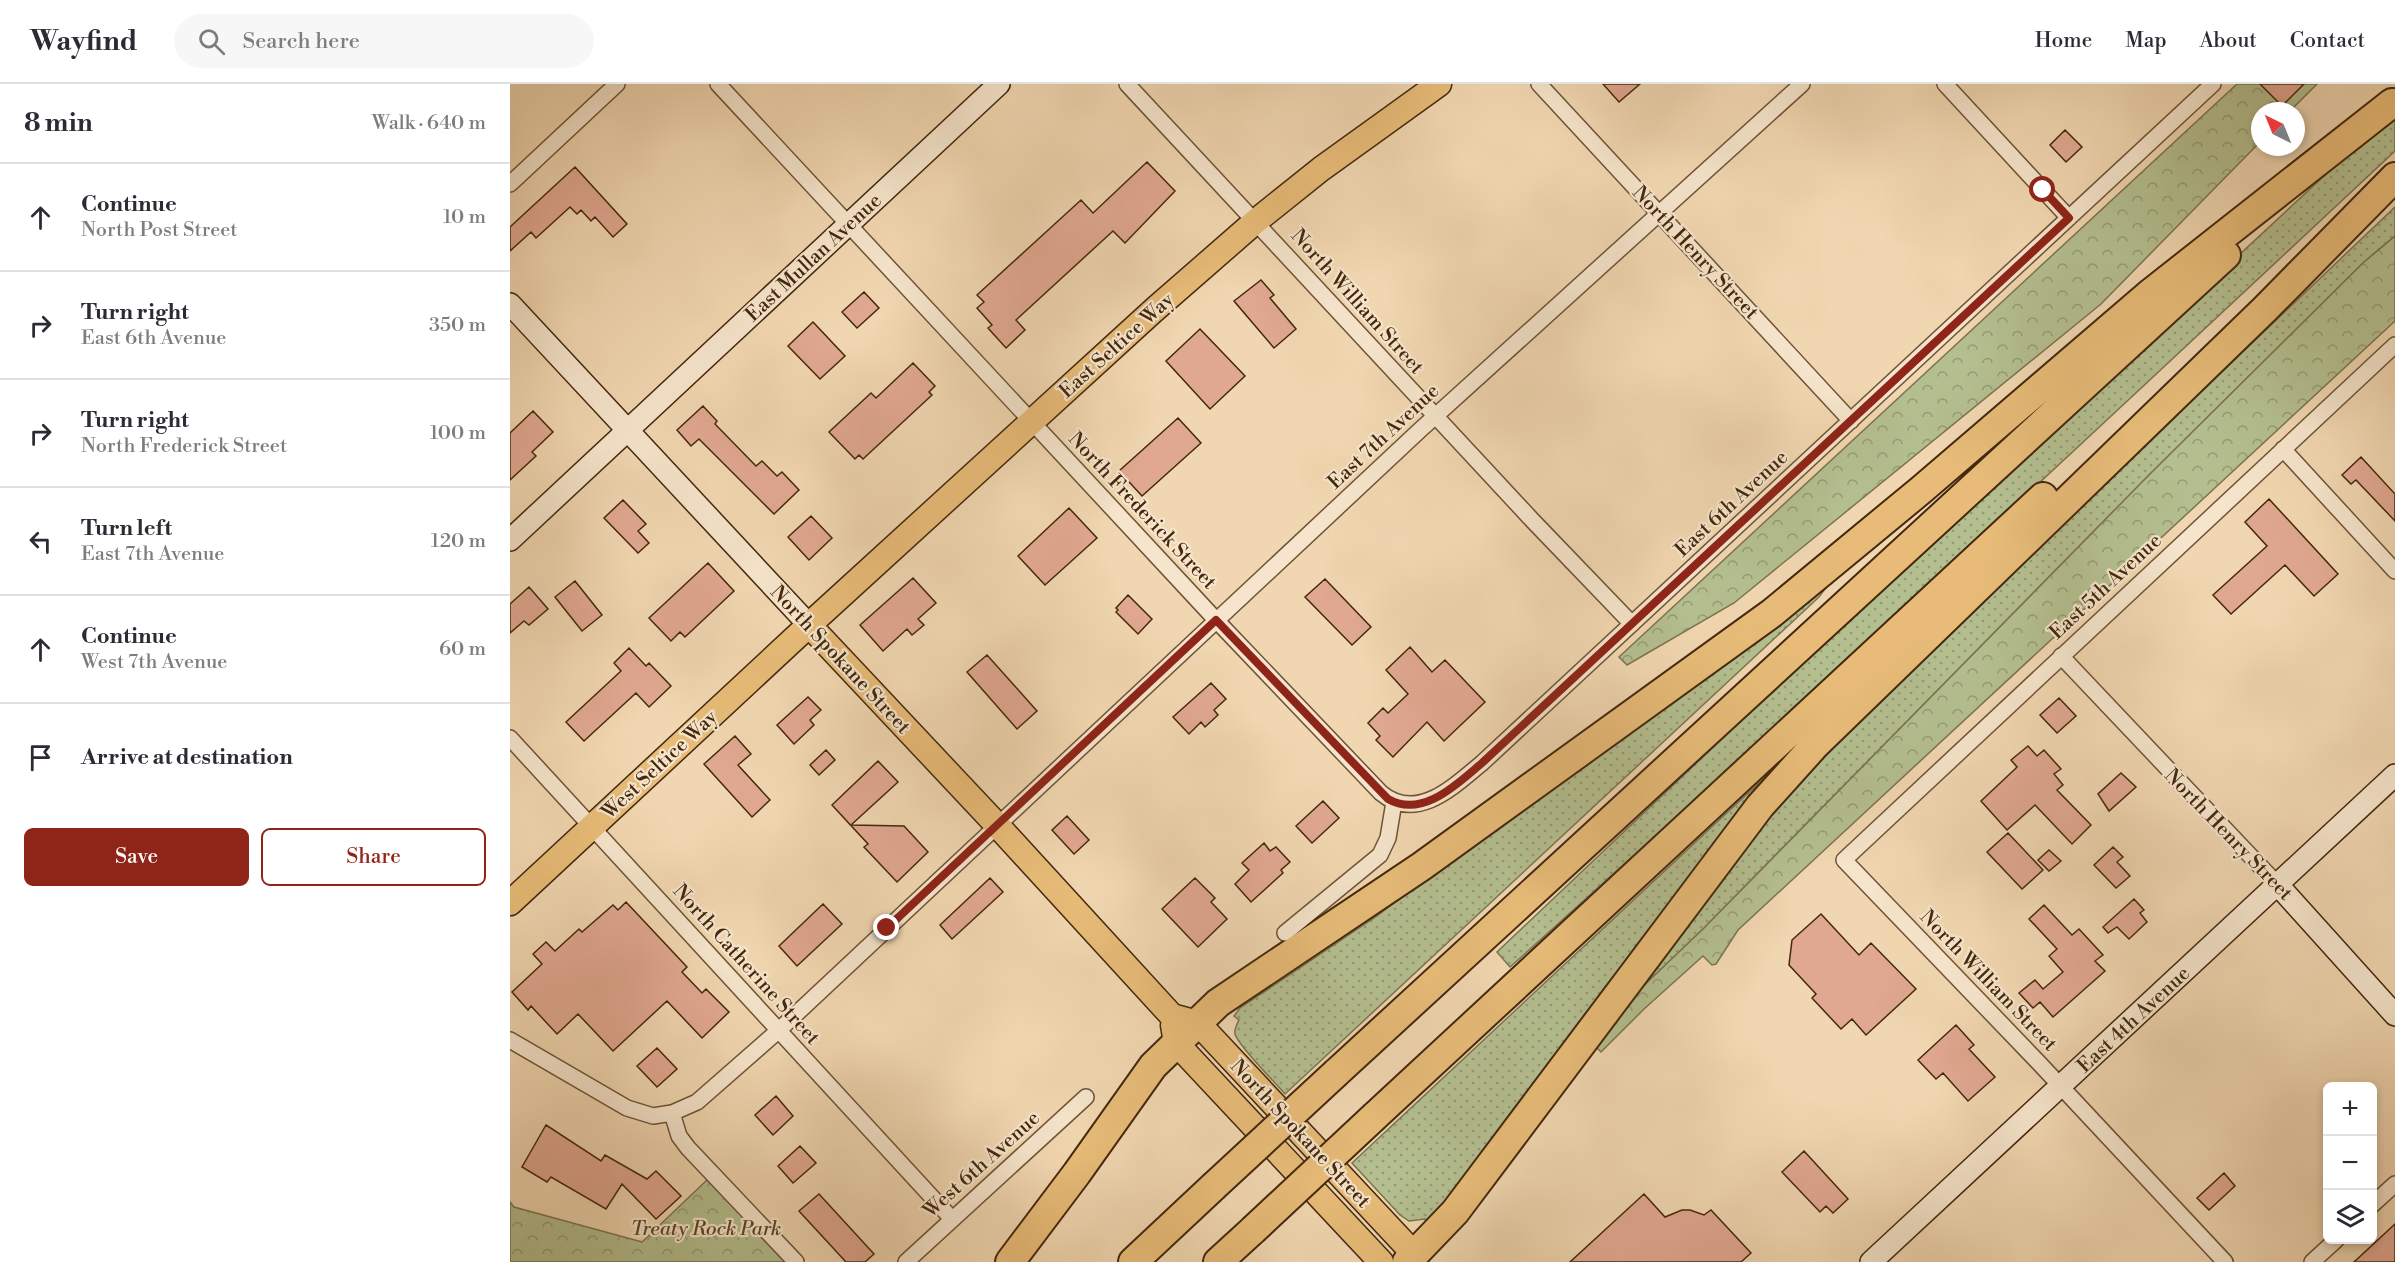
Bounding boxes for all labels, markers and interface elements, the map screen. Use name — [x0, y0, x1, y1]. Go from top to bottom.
search box — [174, 14, 594, 68]
text: Wayfind — [30, 24, 138, 59]
icon: search — [195, 25, 228, 58]
text: Search here — [243, 28, 360, 55]
text: Home — [2035, 28, 2092, 54]
text: Map — [2125, 28, 2167, 54]
text: About — [2200, 28, 2257, 54]
text: Contact — [2290, 28, 2365, 54]
north arrow — [2251, 102, 2305, 156]
text: 8 min — [24, 107, 93, 139]
text: Walk · 640 m — [372, 111, 486, 136]
route start — [2029, 176, 2055, 202]
street label: North Henry Street — [1626, 181, 1763, 325]
street label: East Mullan Avenue — [741, 189, 887, 328]
text: Continue — [81, 191, 177, 218]
icon: ahead — [24, 201, 57, 234]
text: 10 m — [443, 205, 486, 230]
text: North Post Street — [81, 218, 237, 243]
street label: North William Street — [1285, 224, 1429, 380]
street label: East Seltice Way — [1054, 288, 1180, 404]
text: Turn right — [81, 299, 189, 326]
icon: right — [24, 309, 57, 342]
text: 350 m — [429, 313, 486, 338]
text: East 6th Avenue — [81, 326, 226, 351]
street label: East 7th Avenue — [1323, 379, 1445, 495]
text: Turn right — [81, 407, 189, 434]
icon: right — [24, 417, 57, 450]
text: 100 m — [430, 421, 486, 446]
street label: North Frederick Street — [1063, 427, 1221, 595]
text: North Frederick Street — [81, 434, 287, 459]
street label: East 6th Avenue — [1670, 445, 1794, 563]
text: Turn left — [81, 515, 172, 542]
icon: left — [24, 525, 57, 558]
text: 120 m — [431, 529, 486, 554]
street label: East 5th Avenue — [2045, 529, 2167, 645]
text: East 7th Avenue — [81, 542, 224, 567]
street label: North Spokane Street — [764, 580, 915, 740]
text: Continue — [81, 623, 177, 650]
icon: ahead — [24, 633, 57, 666]
text: 60 m — [439, 637, 486, 662]
text: West 7th Avenue — [81, 650, 227, 675]
street label: West Seltice Way — [596, 705, 723, 826]
icon: arrive — [24, 741, 57, 774]
text: Arrive at destination — [81, 744, 293, 771]
street label: North Henry Street — [2158, 764, 2297, 906]
button: Save — [24, 828, 249, 886]
button: Share — [261, 828, 486, 886]
street label: North Catherine Street — [667, 879, 825, 1051]
street label: North William Street — [1914, 905, 2062, 1057]
route end — [873, 914, 899, 940]
street label: East 4th Avenue — [2072, 961, 2196, 1079]
street label: North Spokane Street — [1224, 1054, 1375, 1214]
map controls — [2323, 1082, 2377, 1244]
button: + — [2323, 1082, 2377, 1136]
street label: West 6th Avenue — [918, 1106, 1046, 1225]
button: − — [2323, 1136, 2377, 1190]
button: layers — [2323, 1190, 2377, 1244]
park label: Treaty Rock Park — [631, 1217, 781, 1242]

